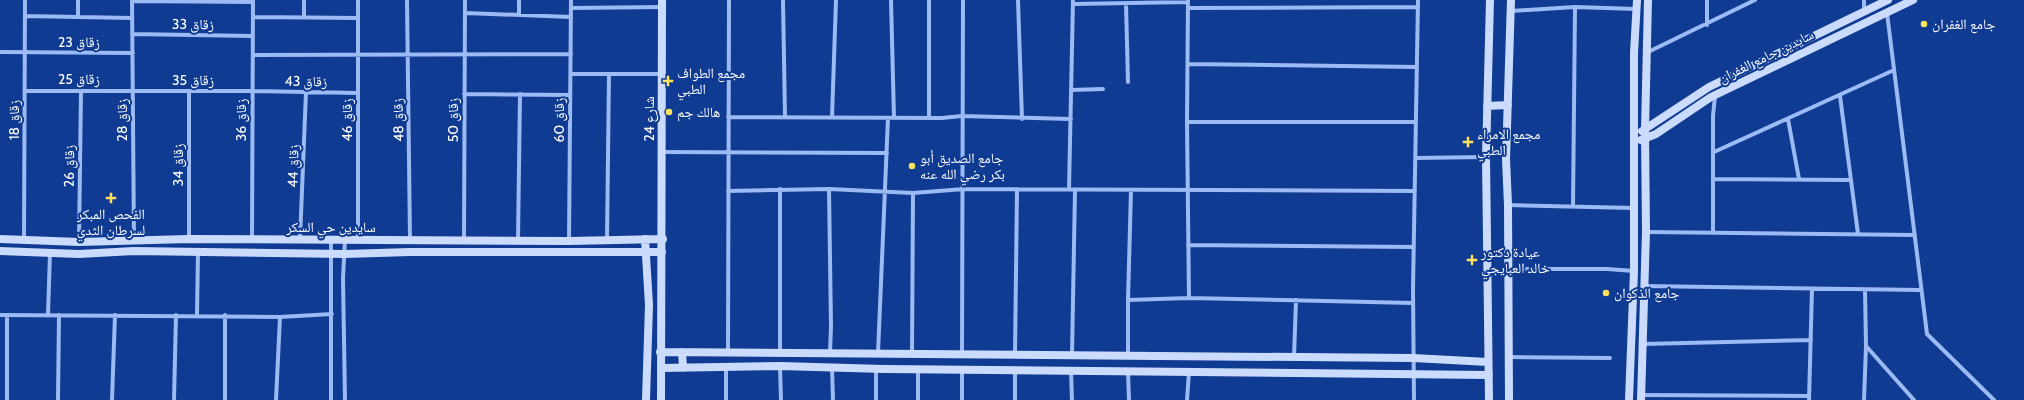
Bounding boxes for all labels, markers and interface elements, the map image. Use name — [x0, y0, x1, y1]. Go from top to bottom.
street label: زقاق 33 — [172, 15, 214, 33]
place label: جامع الغفران — [1932, 15, 1995, 34]
marker: جامع الغفران — [1919, 19, 1929, 29]
street label: سايدين جامع الغفران — [1715, 25, 1817, 88]
street label: زقاق 23 — [58, 33, 100, 51]
place label: مجمع الطواف الطبي — [677, 64, 745, 101]
street label: زقاق 25 — [58, 70, 100, 88]
street label: زقاق 35 — [172, 71, 214, 89]
street label: زقاق 43 — [284, 72, 328, 90]
marker: مجمع الطواف الطبي — [662, 75, 674, 87]
street label: شارع 24 — [640, 96, 659, 142]
street label: زقاق 46 — [338, 98, 356, 142]
street label: زقاق 48 — [389, 98, 407, 142]
street label: زقاق 50 — [444, 98, 462, 142]
street label: زقاق 60 — [550, 98, 568, 142]
street label: زقاق 28 — [113, 99, 131, 141]
street label: زقاق 36 — [232, 99, 250, 141]
street label: زقاق 18 — [5, 100, 23, 140]
place label: هالك جم — [677, 103, 720, 122]
marker: هالك جم — [664, 107, 674, 117]
place label: مجمع الامراء الطبي — [1477, 125, 1540, 162]
marker: مجمع الامراء الطبي — [1462, 136, 1474, 148]
street label: زقاق 34 — [169, 144, 187, 186]
street label: زقاق 44 — [283, 144, 303, 188]
street label: زقاق 26 — [60, 145, 78, 187]
place label: جامع الصديق أبو بكر رضي الله عنه — [920, 149, 1005, 186]
marker: جامع الصديق أبو بكر رضي الله عنه — [907, 161, 917, 171]
marker: الفحص المبكر لسرطان الثدي — [105, 192, 117, 204]
place label: الفحص المبكر لسرطان الثدي — [76, 205, 145, 242]
street label: سايدين حي السكر — [285, 218, 376, 239]
place label: عيادة دكتور خالد العبايجي — [1480, 243, 1550, 280]
marker: عيادة دكتور خالد العبايجي — [1466, 254, 1478, 266]
place label: جامع الذكوان — [1614, 284, 1680, 303]
marker: جامع الذكوان — [1601, 288, 1611, 298]

